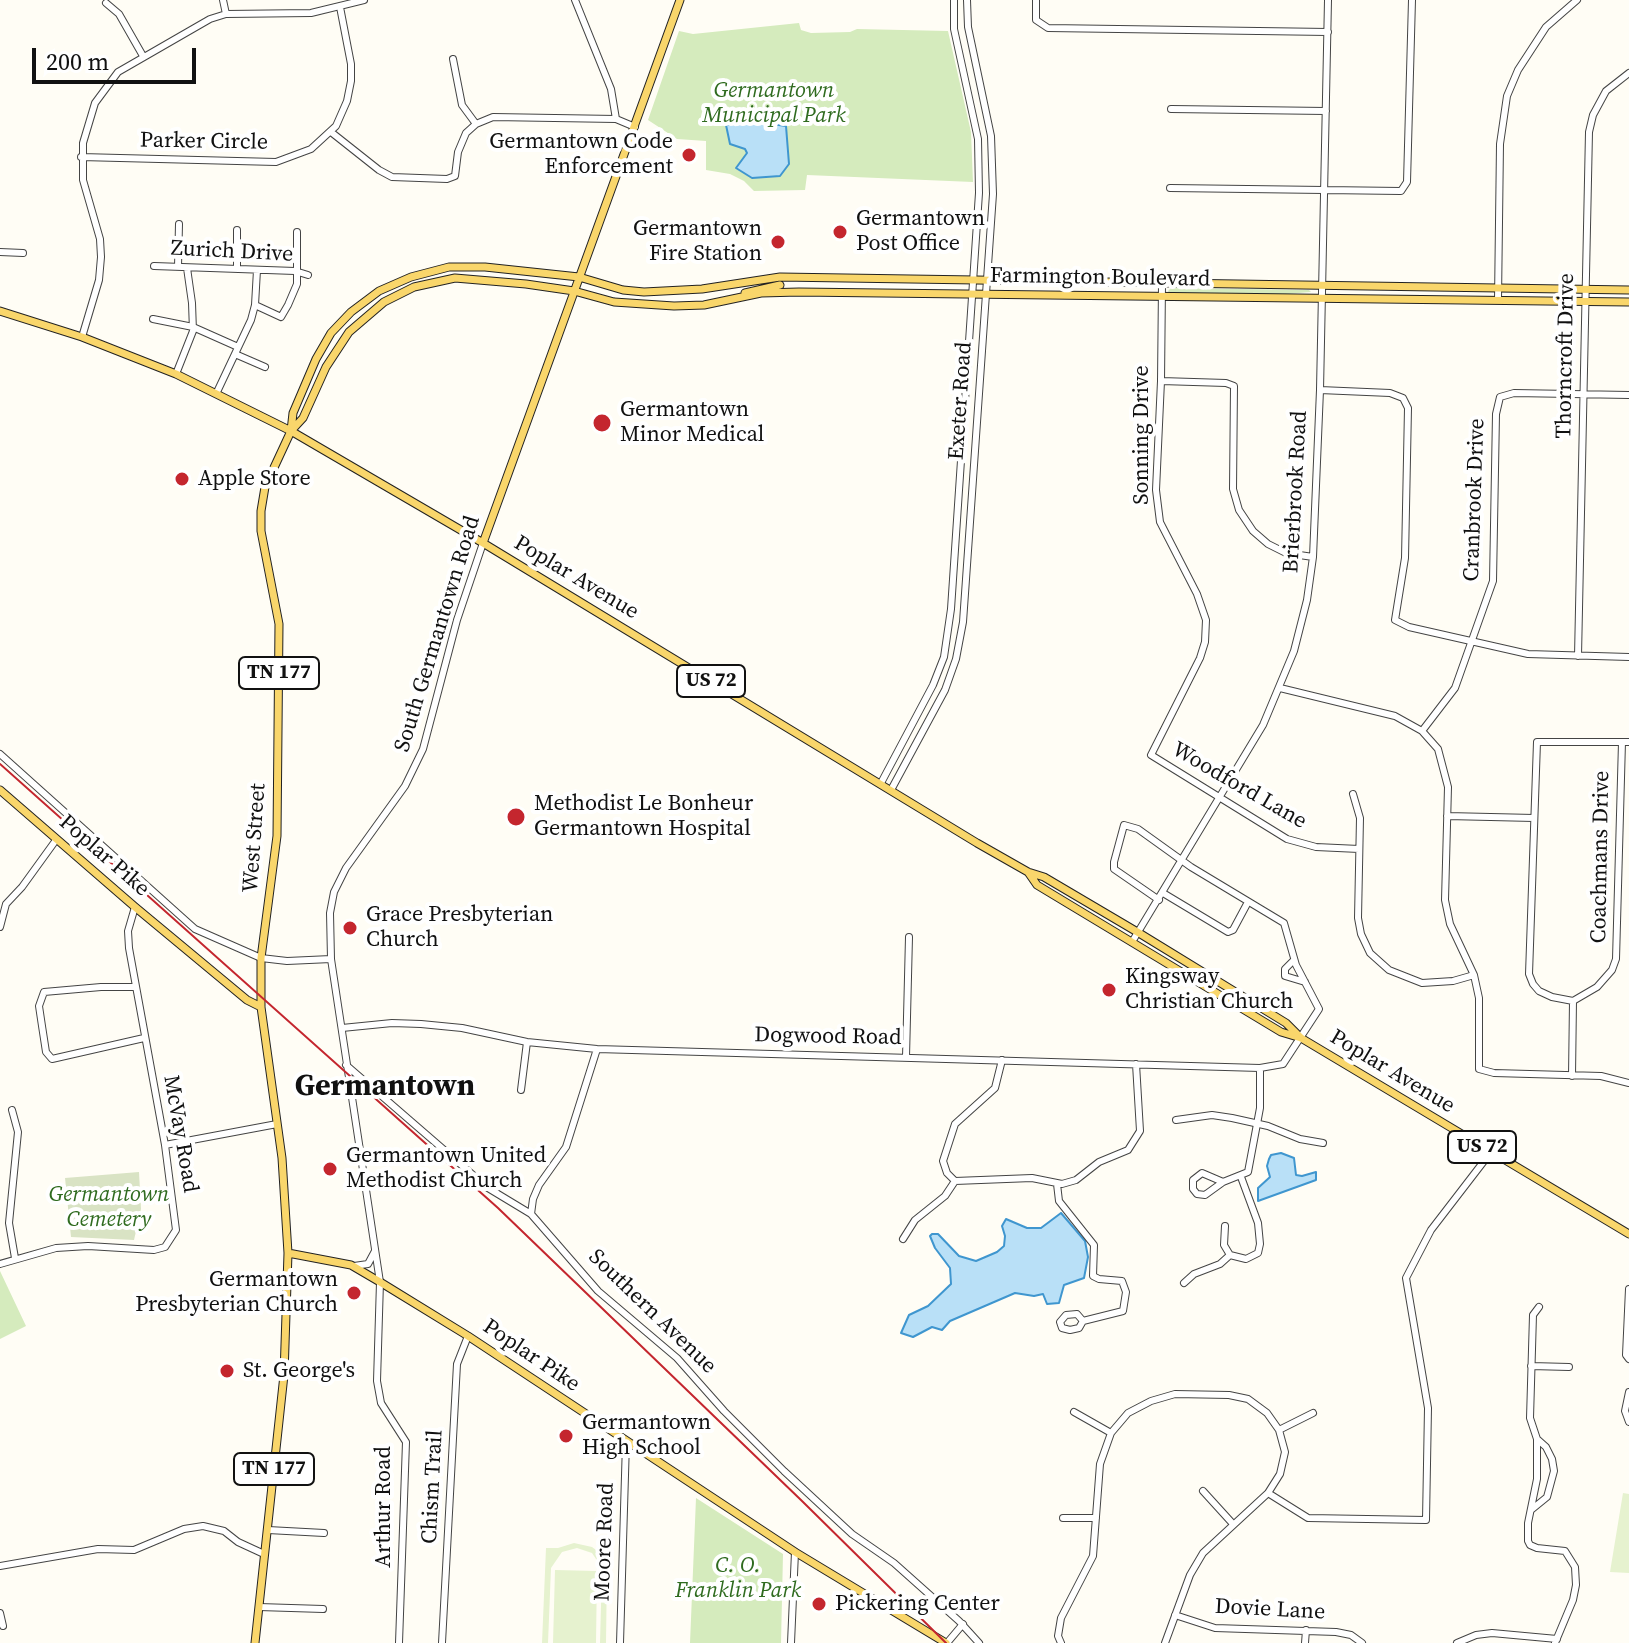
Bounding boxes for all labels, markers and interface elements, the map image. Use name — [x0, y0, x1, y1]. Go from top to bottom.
scale bar — [36, 32, 200, 82]
text: 200 m — [46, 45, 109, 78]
park label: Germantown Municipal Park — [702, 78, 846, 130]
street label: Parker Circle — [140, 128, 268, 156]
place label: Germantown Code Enforcement — [489, 129, 673, 180]
marker: Germantown Code Enforcement — [680, 146, 698, 164]
place label: Germantown Post Office — [856, 206, 985, 258]
place label: Germantown Fire Station — [633, 216, 762, 268]
marker: Germantown Post Office — [831, 223, 849, 241]
marker: Germantown Fire Station — [769, 233, 787, 251]
street label: Zurich Drive — [170, 236, 294, 268]
street label: Farmington Boulevard — [990, 263, 1210, 293]
street label: Thorncroft Drive — [1551, 273, 1581, 439]
street label: Exeter Road — [944, 341, 978, 461]
street label: Sonning Drive — [1129, 365, 1155, 505]
place label: Germantown Minor Medical — [620, 397, 764, 448]
street label: Brierbrook Road — [1279, 410, 1313, 574]
marker: Germantown Minor Medical — [591, 412, 613, 434]
street label: Cranbrook Drive — [1459, 418, 1491, 582]
place label: Apple Store — [198, 466, 311, 492]
marker: Apple Store — [173, 470, 191, 488]
street label: South Germantown Road — [389, 513, 487, 755]
street label: Poplar Avenue — [509, 530, 643, 626]
road number: TN 177 — [239, 657, 319, 689]
road number: US 72 — [677, 665, 745, 697]
street label: Woodford Lane — [1167, 737, 1311, 835]
street label: Coachmans Drive — [1586, 770, 1616, 944]
street label: West Street — [238, 782, 272, 894]
place label: Methodist Le Bonheur Germantown Hospital — [534, 791, 753, 842]
marker: Methodist Le Bonheur Germantown Hospital — [505, 806, 527, 828]
street label: Poplar Pike — [53, 809, 155, 903]
place label: Grace Presbyterian Church — [366, 902, 553, 954]
marker: Grace Presbyterian Church — [341, 919, 359, 937]
place label: Kingsway Christian Church — [1125, 964, 1293, 1016]
marker: Kingsway Christian Church — [1100, 981, 1118, 999]
street label: Dogwood Road — [754, 1023, 902, 1051]
street label: Poplar Avenue — [1325, 1024, 1459, 1120]
district label: Germantown — [295, 1069, 475, 1105]
street label: McVay Road — [157, 1073, 203, 1195]
road number: US 72 — [1448, 1131, 1516, 1163]
place label: Germantown United Methodist Church — [346, 1143, 546, 1194]
marker: Germantown United Methodist Church — [321, 1160, 339, 1178]
park label: Germantown Cemetery — [49, 1182, 169, 1234]
street label: Southern Avenue — [583, 1244, 721, 1380]
place label: Germantown Presbyterian Church — [135, 1267, 338, 1318]
marker: Germantown Presbyterian Church — [345, 1284, 363, 1302]
street label: Poplar Pike — [477, 1314, 585, 1398]
place label: St. George's — [243, 1358, 355, 1384]
marker: St. George's — [218, 1362, 236, 1380]
place label: Germantown High School — [582, 1410, 711, 1462]
marker: Germantown High School — [557, 1427, 575, 1445]
street label: Chism Trail — [417, 1429, 449, 1545]
street label: Arthur Road — [371, 1446, 397, 1568]
road number: TN 177 — [234, 1453, 314, 1485]
street label: Moore Road — [590, 1482, 620, 1602]
park label: C. O. Franklin Park — [675, 1553, 801, 1604]
place label: Pickering Center — [835, 1591, 1000, 1617]
street label: Dovie Lane — [1214, 1594, 1326, 1626]
marker: Pickering Center — [810, 1595, 828, 1613]

